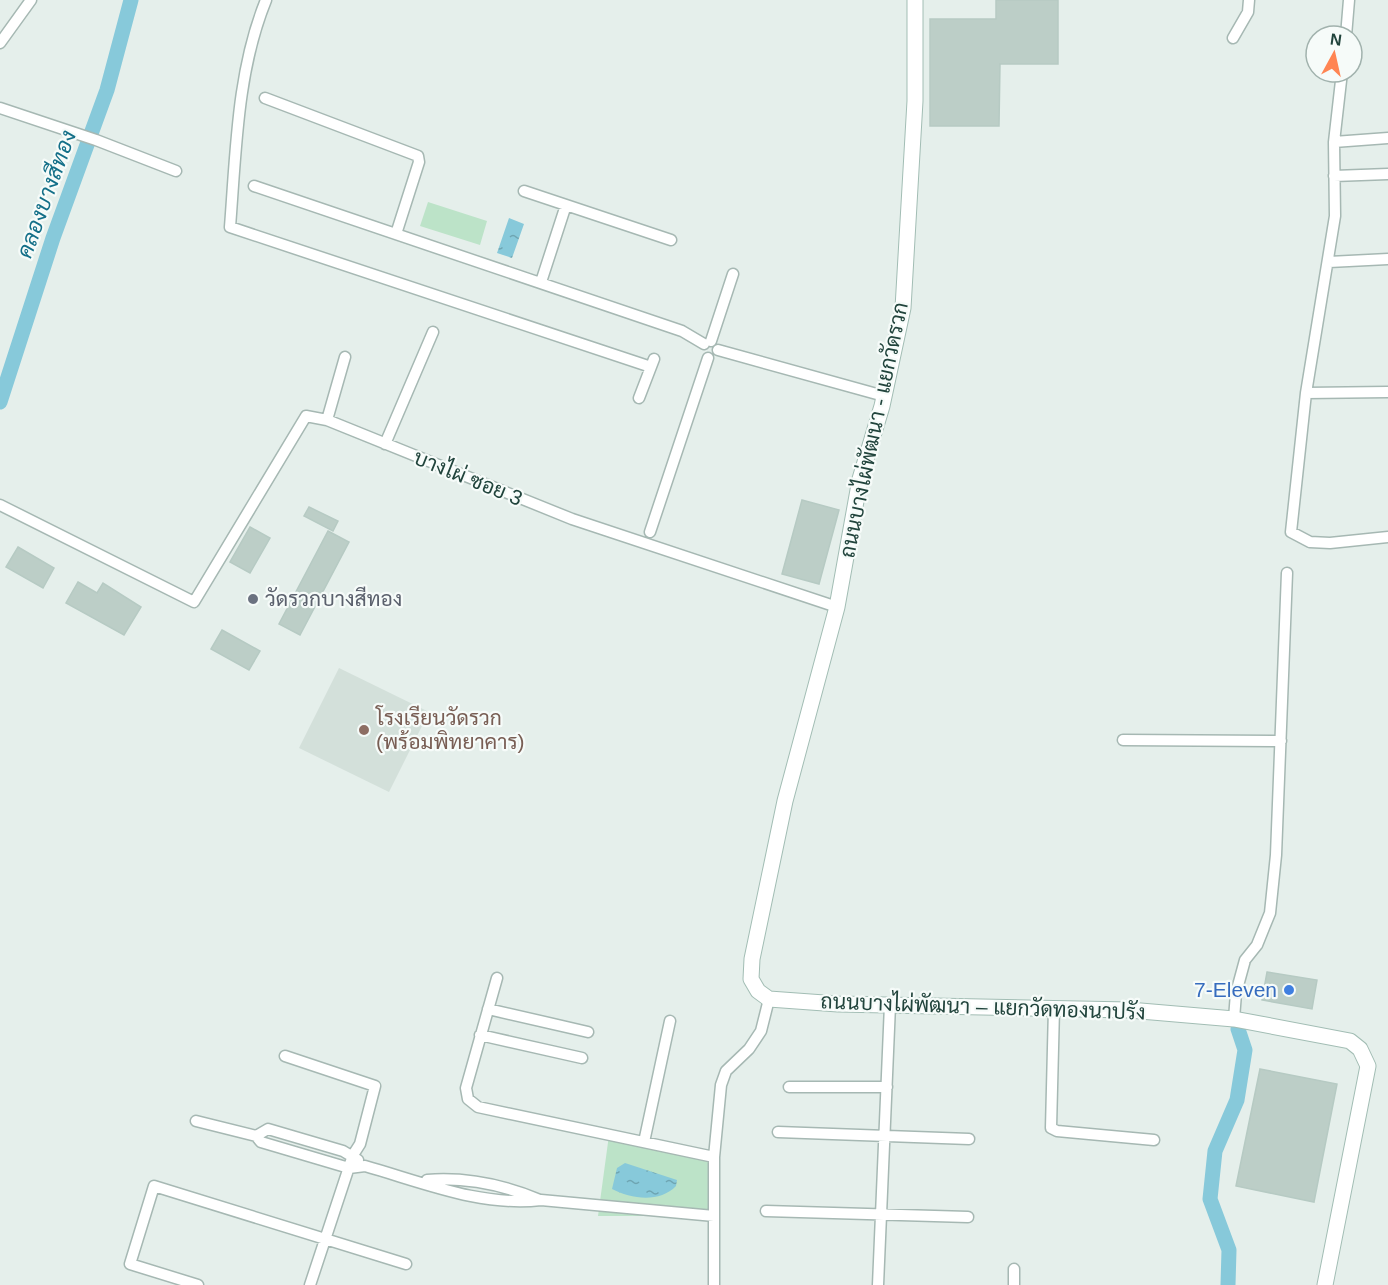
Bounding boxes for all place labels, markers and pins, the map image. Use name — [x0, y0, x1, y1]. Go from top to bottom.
place label: วัดรวกบางสีทอง — [265, 586, 402, 610]
marker: วัดรวกบางสีทอง — [246, 592, 260, 606]
place label: โรงเรียนวัดรวก (พร้อมพิทยาคาร) — [375, 705, 525, 753]
marker: โรงเรียนวัดรวก (พร้อมพิทยาคาร) — [357, 723, 371, 737]
place label: 7-Eleven — [1194, 978, 1277, 1001]
marker: 7-Eleven — [1282, 983, 1296, 997]

